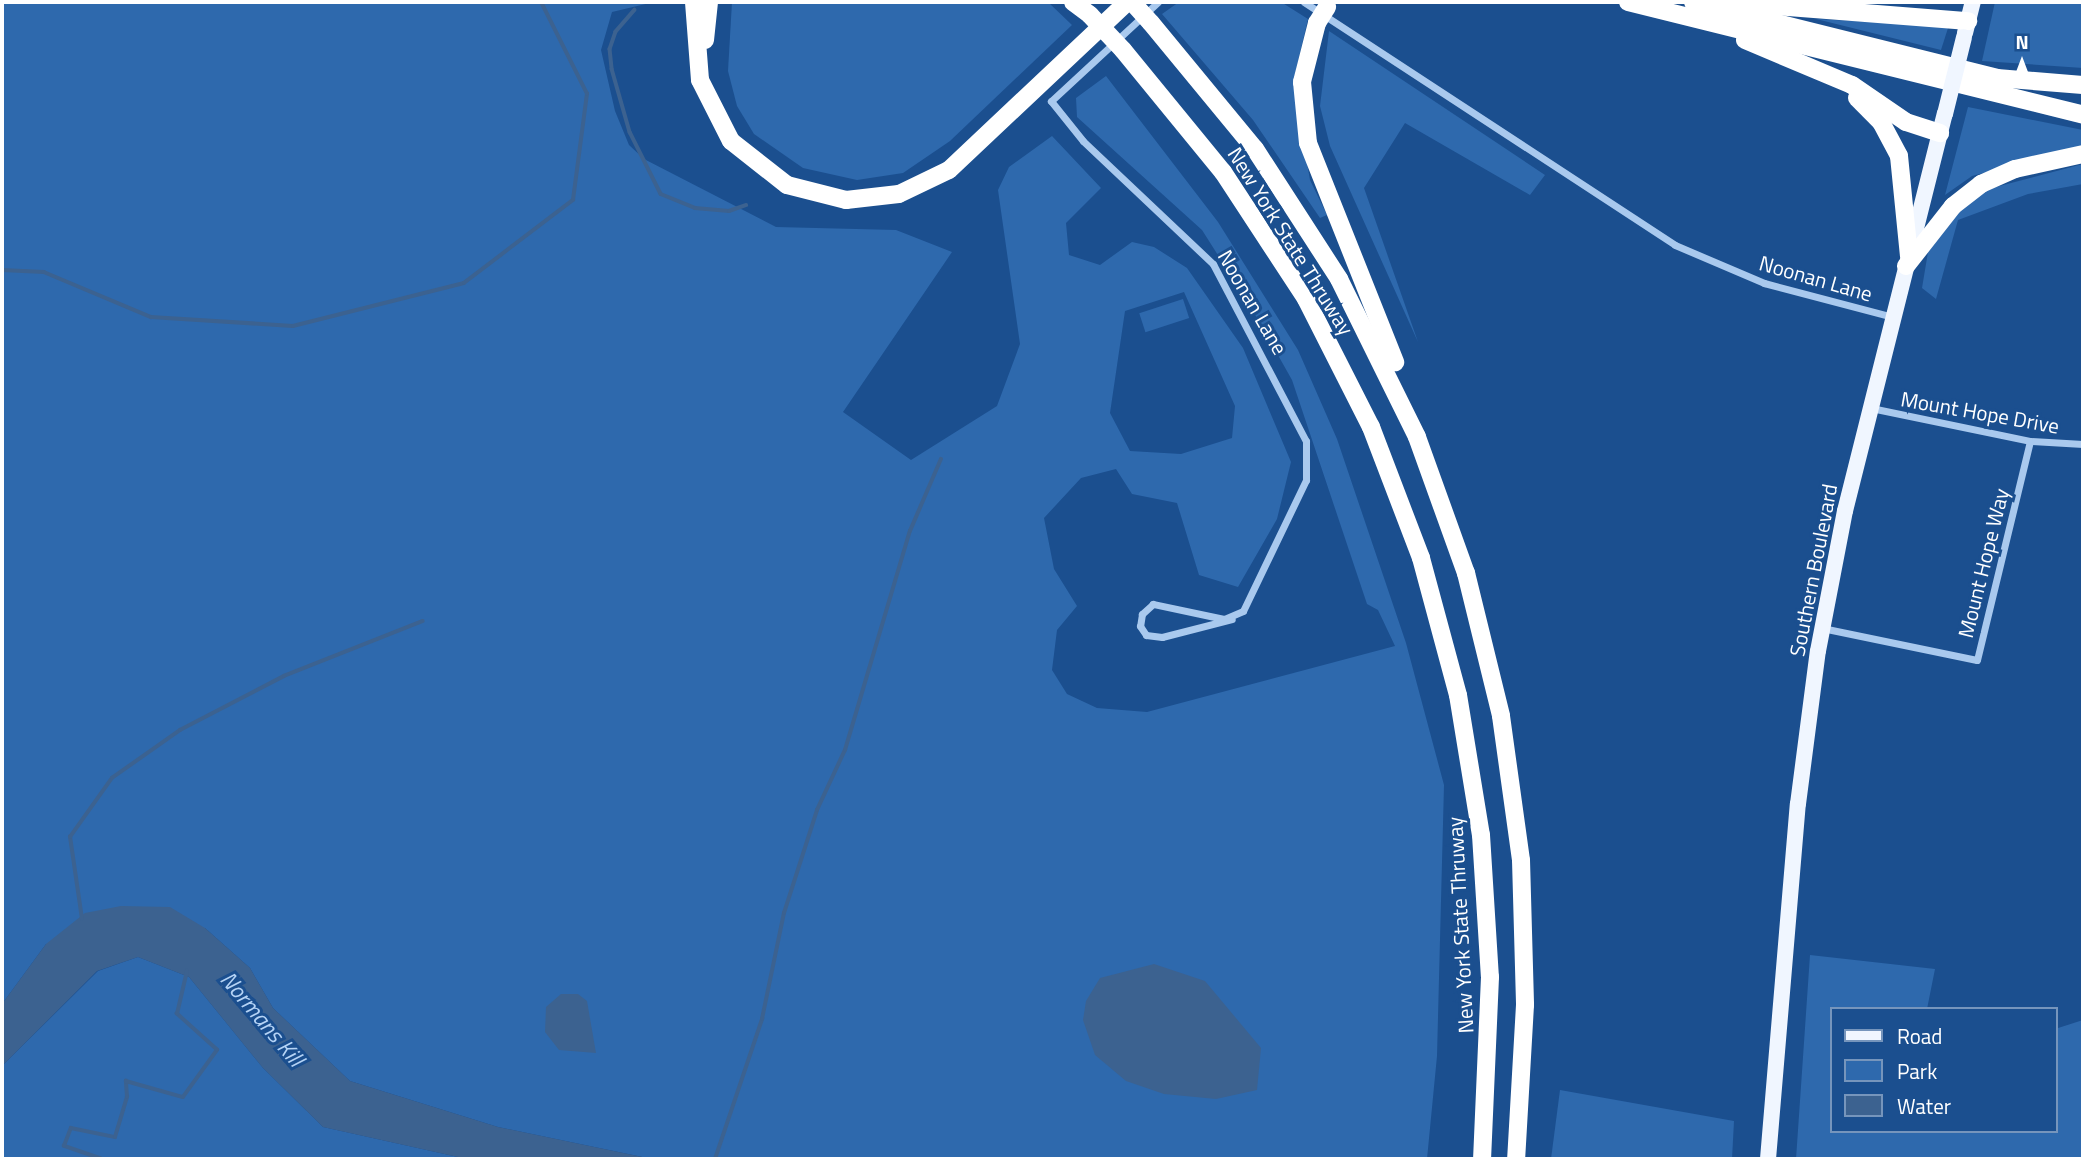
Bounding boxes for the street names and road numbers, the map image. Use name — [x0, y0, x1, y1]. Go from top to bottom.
street label: New York State Thruway — [1223, 142, 1359, 340]
street label: Noonan Lane — [1213, 245, 1293, 359]
street label: Noonan Lane — [1757, 250, 1875, 306]
street label: Mount Hope Drive — [1899, 386, 2061, 438]
street label: Southern Boulevard — [1784, 482, 1842, 658]
street label: Mount Hope Way — [1952, 486, 2014, 640]
street label: New York State Thruway — [1442, 816, 1478, 1034]

